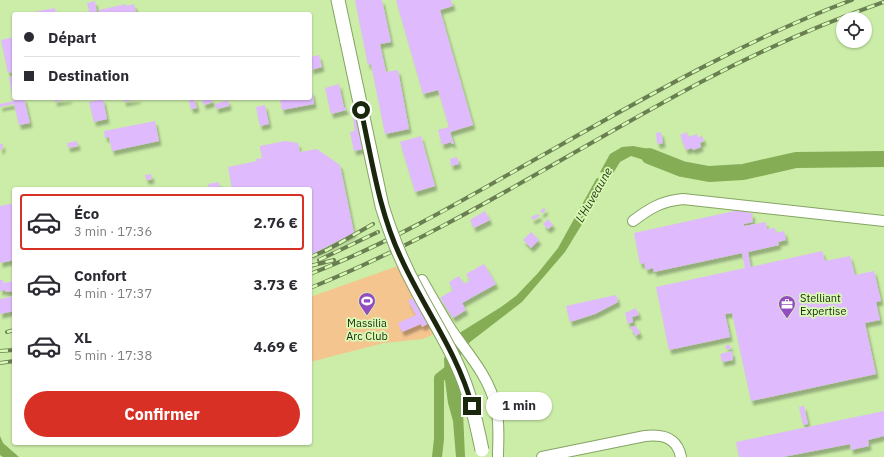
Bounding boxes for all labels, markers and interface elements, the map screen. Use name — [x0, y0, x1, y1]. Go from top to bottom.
map controls — [836, 12, 872, 48]
button: locate — [836, 12, 872, 48]
text: Départ — [48, 28, 96, 47]
text: Destination — [48, 66, 129, 85]
route start — [352, 101, 370, 119]
water label: L'Huveaune — [572, 165, 615, 225]
icon: car — [26, 204, 62, 240]
text: Éco — [74, 204, 99, 223]
text: 2.76 € — [253, 213, 298, 232]
text: 3 min · 17:36 — [74, 223, 152, 240]
icon: car — [26, 266, 62, 302]
text: Confort — [74, 266, 127, 285]
text: 3.73 € — [253, 275, 298, 294]
text: 4 min · 17:37 — [74, 285, 152, 302]
sports icon: Massilia Arc Club — [357, 291, 377, 316]
place label: Stelliant Expertise — [800, 291, 847, 318]
office icon: Stelliant Expertise — [777, 294, 797, 319]
place label: Massilia Arc Club — [346, 316, 388, 343]
icon: car — [26, 328, 62, 364]
text: XL — [74, 328, 92, 347]
text: 4.69 € — [253, 337, 298, 356]
text: 5 min · 17:38 — [74, 347, 152, 364]
button: Confirmer — [24, 391, 300, 437]
callout: 1 min — [486, 392, 552, 420]
route end — [463, 397, 481, 415]
text: 1 min — [502, 397, 536, 414]

